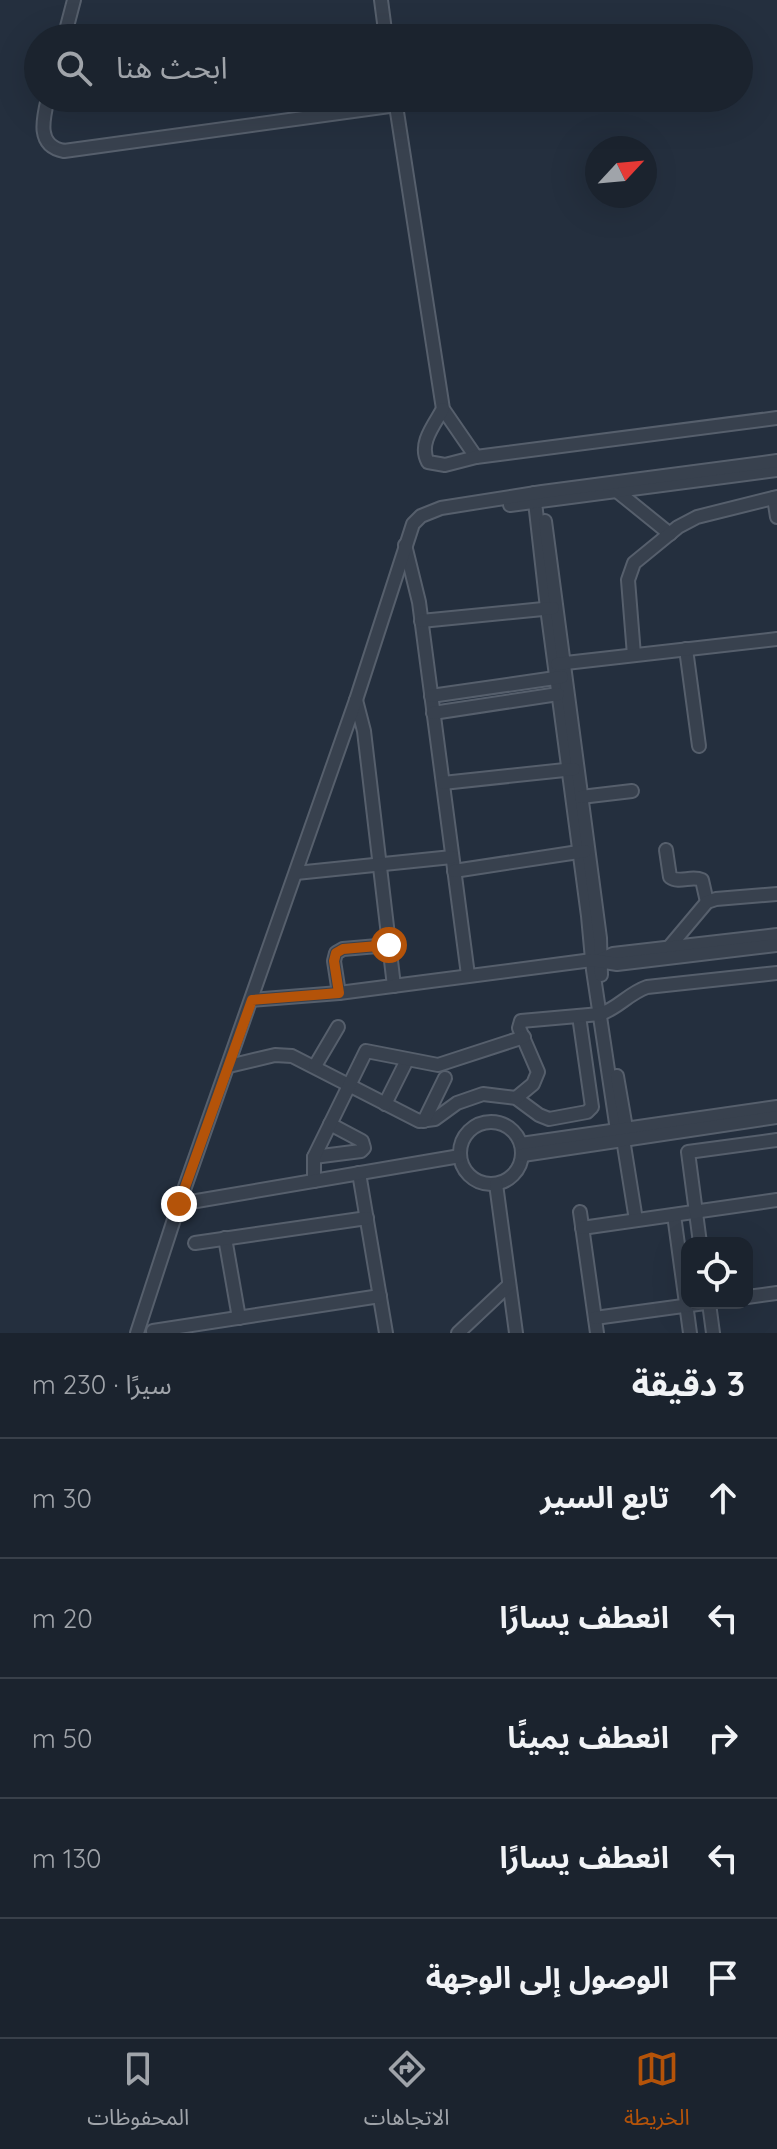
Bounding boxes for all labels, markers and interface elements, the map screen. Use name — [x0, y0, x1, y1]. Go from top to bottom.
search box — [24, 24, 753, 112]
icon: search — [52, 46, 96, 90]
text: ابحث هنا — [116, 48, 228, 86]
north arrow — [585, 136, 657, 208]
route start — [371, 927, 407, 963]
route end — [161, 1186, 197, 1222]
map controls — [681, 1237, 753, 1309]
button: locate — [681, 1237, 753, 1309]
text: 3 دقيقة — [632, 1362, 745, 1405]
text: سيرًا · 230 m — [32, 1368, 172, 1401]
icon: ahead — [701, 1476, 745, 1520]
text: تابع السير — [540, 1478, 669, 1516]
text: 30 m — [32, 1482, 92, 1515]
icon: left — [701, 1596, 745, 1640]
text: انعطف يسارًا — [499, 1598, 669, 1636]
text: 20 m — [32, 1602, 93, 1635]
icon: right — [701, 1716, 745, 1760]
text: انعطف يمينًا — [507, 1718, 669, 1756]
text: 50 m — [32, 1722, 92, 1755]
icon: left — [701, 1836, 745, 1880]
text: انعطف يسارًا — [499, 1838, 669, 1876]
text: 130 m — [32, 1842, 102, 1875]
icon: arrive — [701, 1956, 745, 2000]
text: الوصول إلى الوجهة — [426, 1958, 669, 1996]
tab: المحفوظات — [87, 2047, 189, 2141]
tab: الاتجاهات — [364, 2047, 450, 2141]
tab: الخريطة — [624, 2047, 690, 2141]

